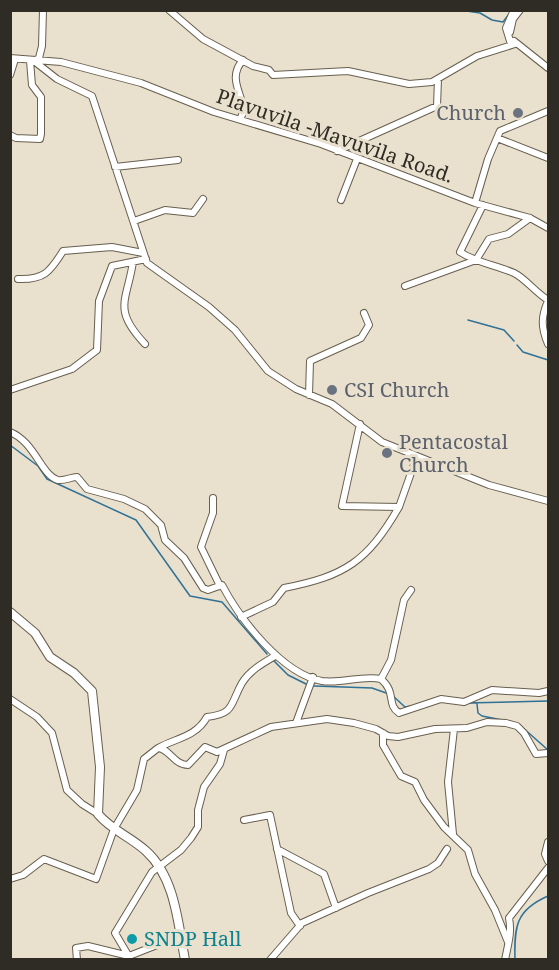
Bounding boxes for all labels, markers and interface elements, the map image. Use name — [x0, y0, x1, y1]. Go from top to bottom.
street label: Plavuvila -Mavuvila Road. — [213, 82, 457, 189]
place label: Church — [436, 99, 506, 126]
marker: Church — [511, 106, 525, 120]
place label: CSI Church — [344, 376, 450, 403]
marker: CSI Church — [325, 383, 339, 397]
place label: Pentacostal Church — [399, 428, 508, 478]
marker: Pentacostal Church — [380, 446, 394, 460]
place label: SNDP Hall — [144, 925, 241, 952]
marker: SNDP Hall — [125, 932, 139, 946]

